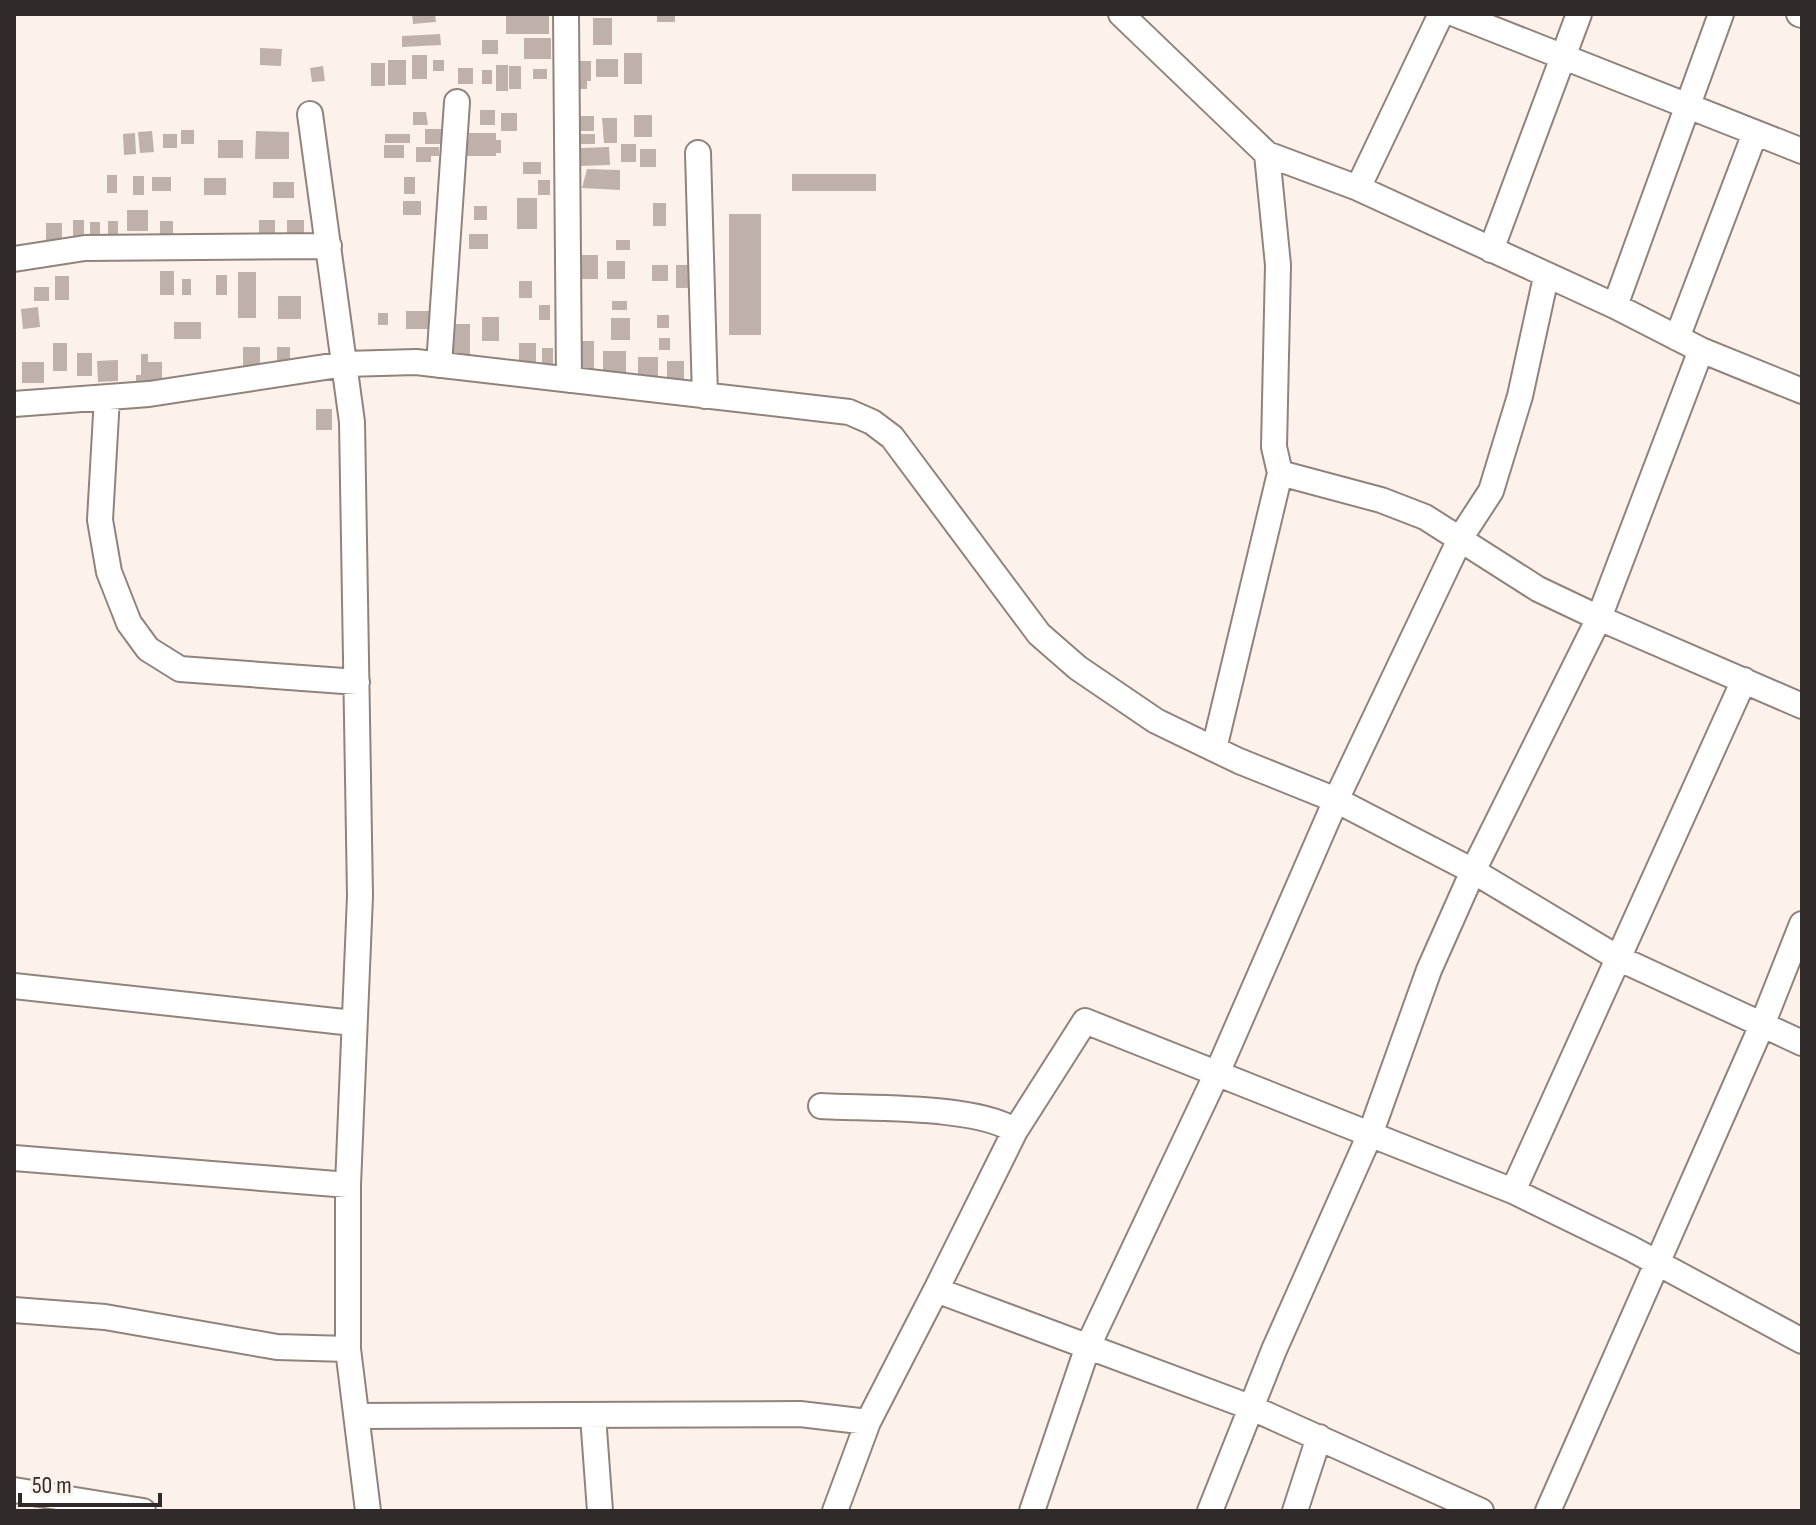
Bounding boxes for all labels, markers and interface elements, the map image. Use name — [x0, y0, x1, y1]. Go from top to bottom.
scale bar — [20, 1457, 160, 1507]
text: 50 m — [32, 1471, 72, 1500]

